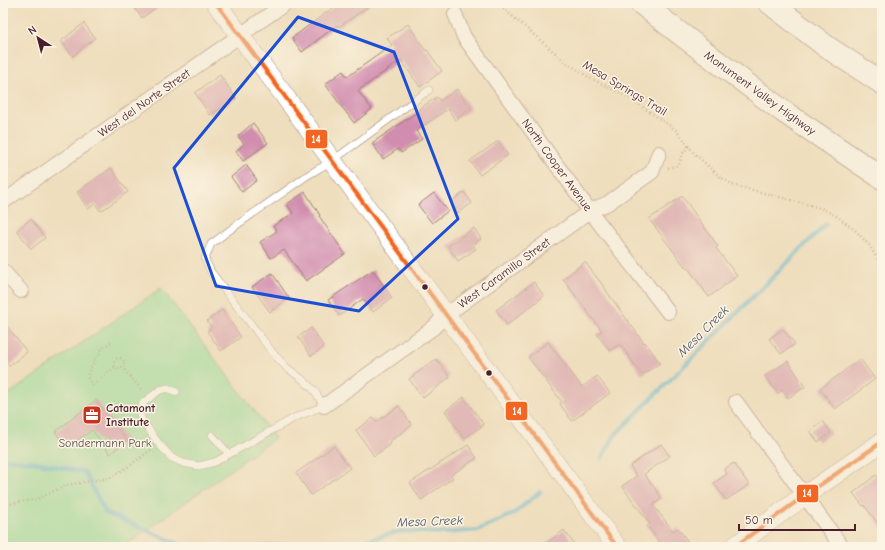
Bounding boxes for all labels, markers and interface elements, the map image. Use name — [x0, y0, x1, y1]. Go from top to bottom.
north arrow — [18, 18, 58, 58]
text: N — [26, 23, 39, 38]
street label: Monument Valley Highway — [701, 48, 819, 139]
street label: Mesa Springs Trail — [580, 57, 670, 119]
street label: West del Norte Street — [95, 66, 193, 140]
street label: North Cooper Avenue — [519, 116, 595, 214]
line badge: 14 — [305, 129, 328, 149]
text: 14 — [311, 133, 321, 146]
street label: West Caramillo Street — [455, 234, 553, 311]
unlabelled marker — [420, 282, 430, 292]
water label: Mesa Creek — [674, 302, 732, 360]
unlabelled marker — [484, 368, 494, 378]
place label: Catamont Institute — [106, 401, 156, 429]
line badge: 14 — [505, 401, 528, 421]
office icon: Catamont Institute — [81, 404, 103, 426]
text: 14 — [512, 405, 522, 418]
park label: Sondermann Park — [58, 436, 152, 450]
line badge: 14 — [796, 484, 819, 503]
text: 14 — [802, 487, 812, 500]
scale bar — [739, 506, 855, 532]
water label: Mesa Creek — [396, 512, 464, 530]
text: 50 m — [745, 513, 773, 527]

